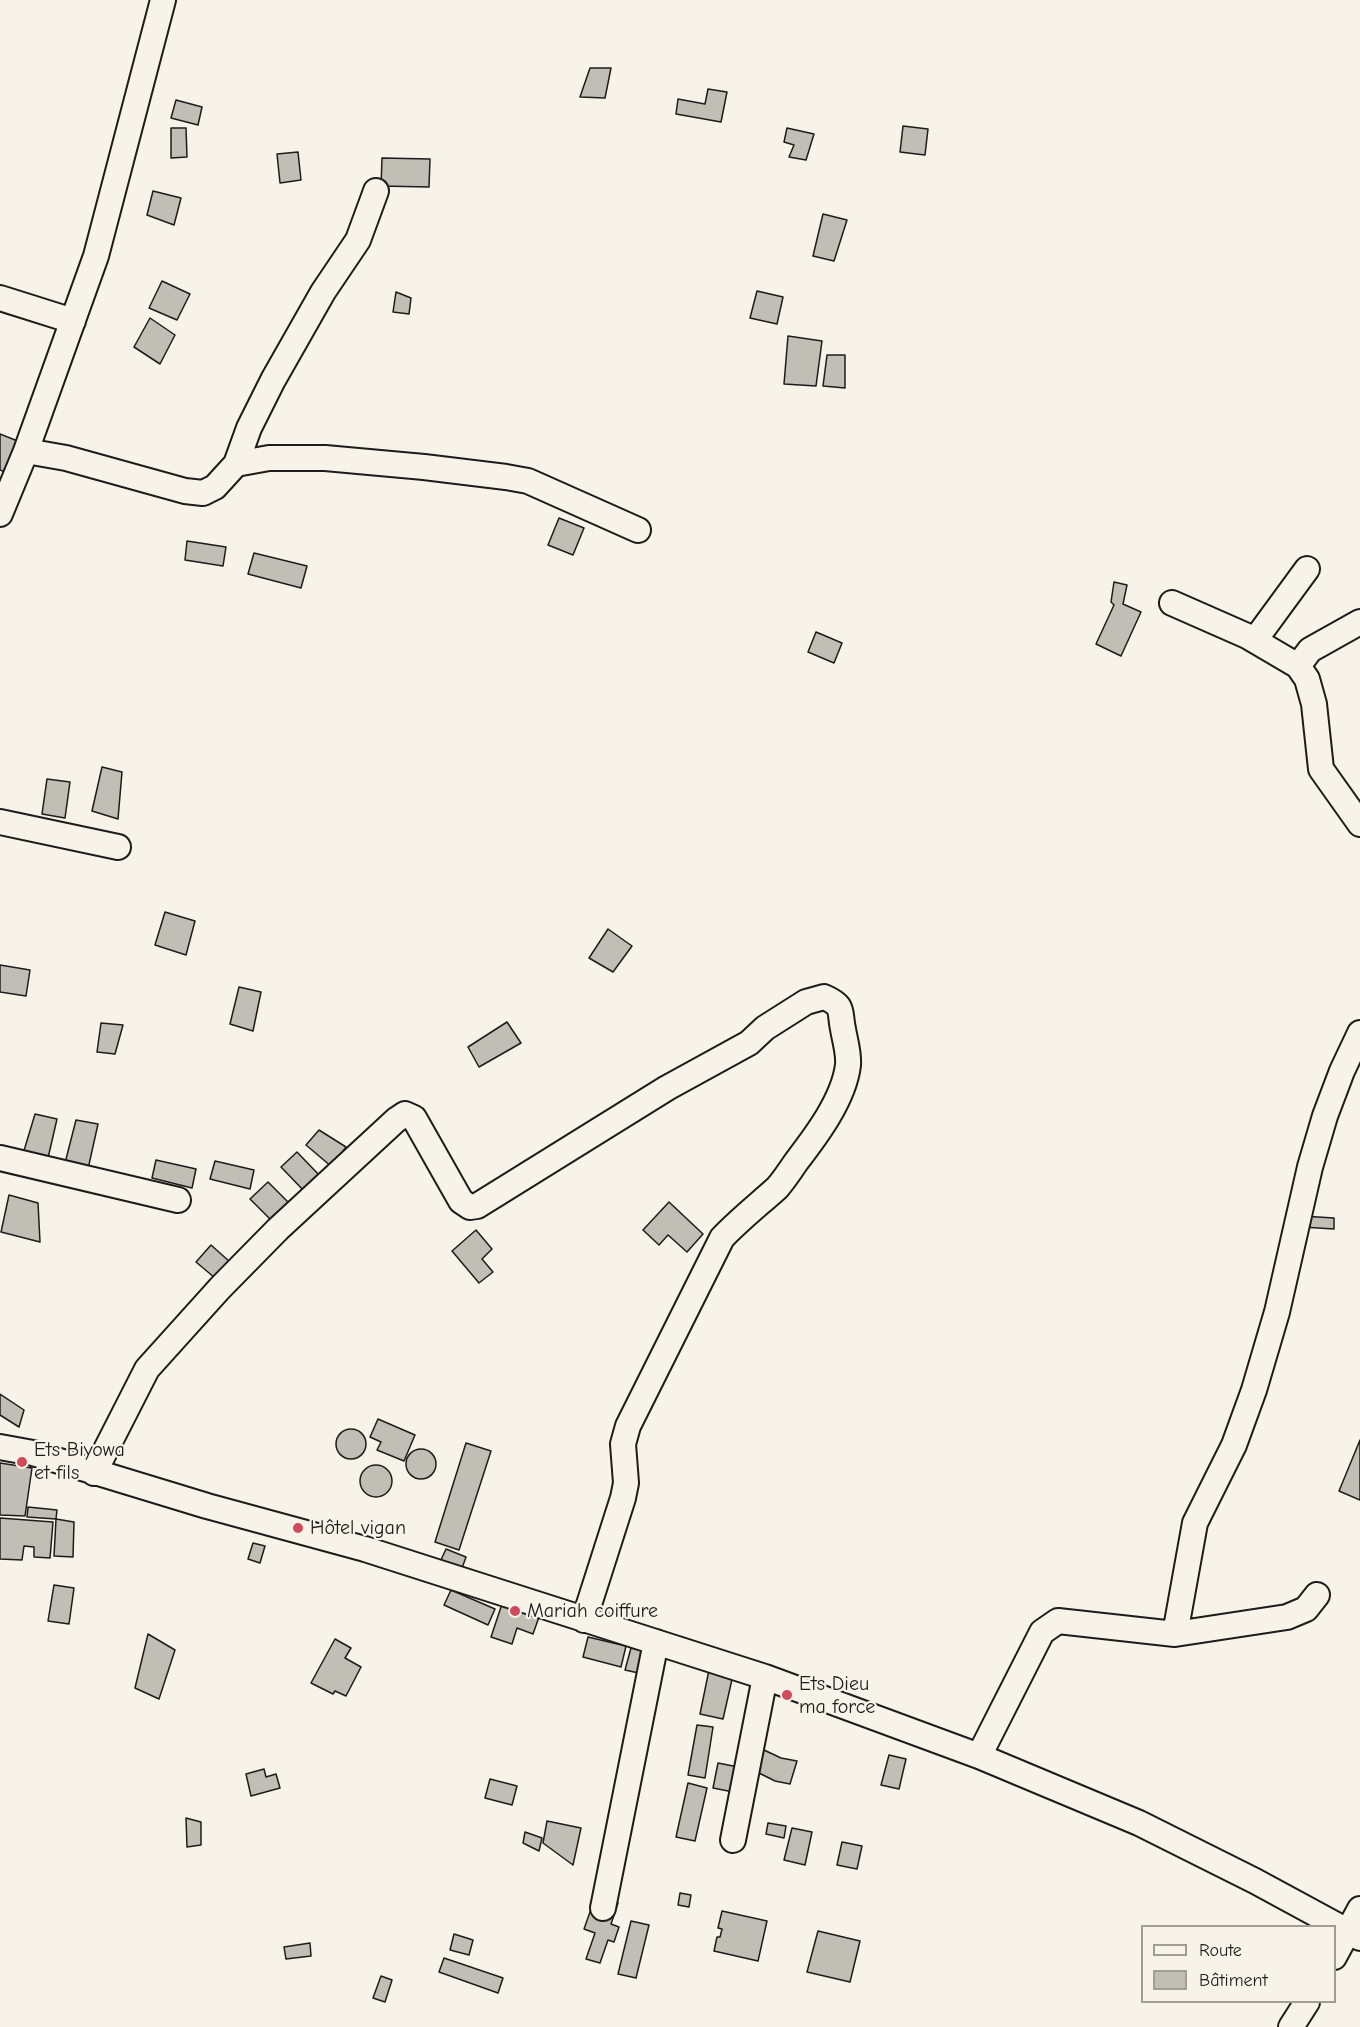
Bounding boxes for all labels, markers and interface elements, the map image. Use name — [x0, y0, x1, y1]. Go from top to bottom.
place label: Ets Biyowa et fils — [34, 1438, 125, 1485]
marker: Ets Biyowa et fils — [15, 1455, 29, 1469]
place label: Hôtel vigan — [310, 1516, 406, 1540]
marker: Hôtel vigan — [291, 1521, 305, 1535]
place label: Mariah coiffure — [527, 1599, 658, 1623]
marker: Mariah coiffure — [508, 1604, 522, 1618]
place label: Ets Dieu ma force — [799, 1672, 875, 1719]
marker: Ets Dieu ma force — [780, 1688, 794, 1702]
legend — [1141, 1925, 1336, 2003]
text: Route — [1199, 1940, 1242, 1961]
text: Bâtiment — [1199, 1970, 1268, 1991]

